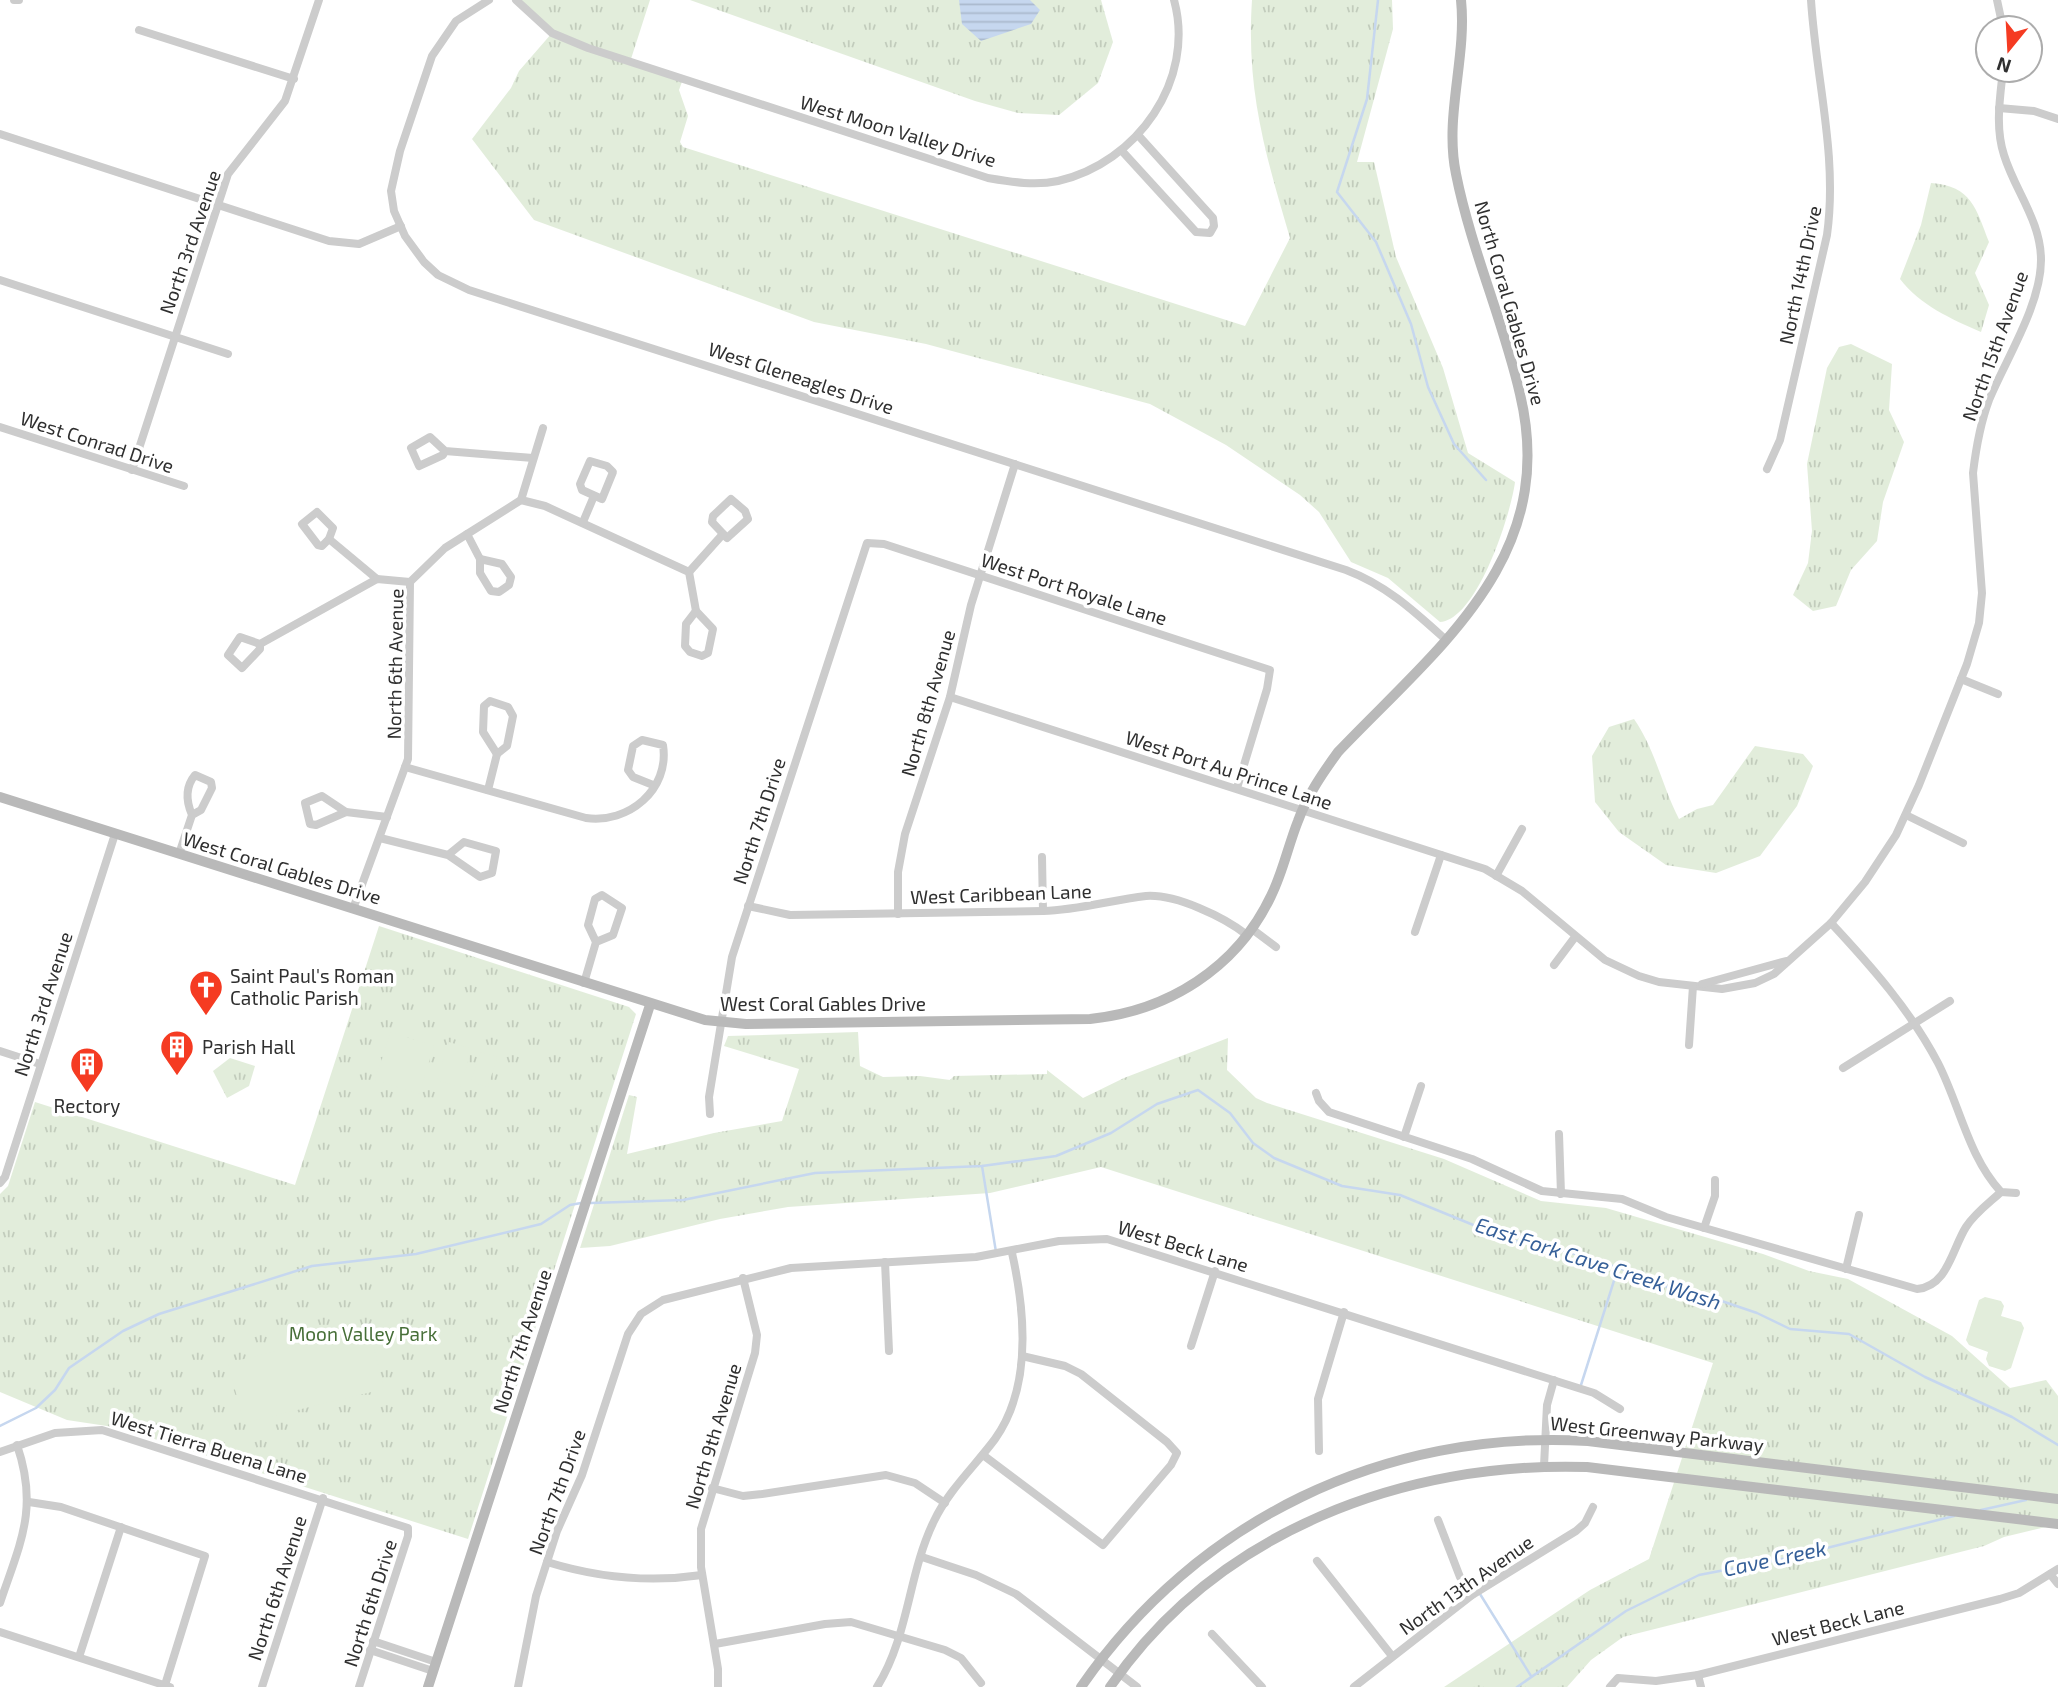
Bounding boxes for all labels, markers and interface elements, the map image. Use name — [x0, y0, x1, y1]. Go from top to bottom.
north arrow — [1974, 14, 2044, 84]
text: N — [1994, 53, 2014, 79]
street label: West Moon Valley Drive — [797, 90, 999, 171]
street label: North 3rd Avenue — [154, 167, 225, 317]
street label: North Coral Gables Drive — [1470, 198, 1551, 408]
street label: North 14th Drive — [1774, 203, 1825, 346]
street label: North 15th Avenue — [1957, 268, 2032, 424]
street label: West Gleneagles Drive — [705, 337, 897, 418]
street label: West Conrad Drive — [18, 406, 177, 477]
street label: West Port Royale Lane — [978, 548, 1170, 629]
street label: North 6th Avenue — [382, 588, 407, 740]
street label: North 8th Avenue — [896, 627, 959, 779]
street label: West Port Au Prince Lane — [1123, 725, 1335, 814]
street label: North 7th Drive — [727, 755, 790, 887]
street label: West Coral Gables Drive — [180, 826, 384, 909]
street label: West Caribbean Lane — [910, 879, 1092, 908]
street label: North 3rd Avenue — [8, 929, 77, 1079]
place label: Saint Paul's Roman Catholic Parish — [230, 964, 394, 1009]
church icon: Saint Paul's Roman Catholic Parish — [187, 968, 225, 1017]
street label: West Coral Gables Drive — [720, 992, 926, 1015]
building icon: Parish Hall — [158, 1028, 196, 1077]
place label: Parish Hall — [202, 1035, 296, 1058]
building icon: Rectory — [68, 1045, 106, 1094]
place label: Rectory — [54, 1094, 120, 1117]
water label: East Fork Cave Creek Wash — [1472, 1211, 1724, 1314]
street label: West Beck Lane — [1115, 1215, 1251, 1276]
street label: North 7th Avenue — [487, 1266, 556, 1416]
park label: Moon Valley Park — [289, 1322, 438, 1345]
street label: North 9th Avenue — [679, 1360, 746, 1511]
street label: West Tierra Buena Lane — [108, 1406, 310, 1487]
street label: West Greenway Parkway — [1549, 1411, 1765, 1456]
street label: North 7th Drive — [523, 1426, 590, 1558]
street label: North 6th Avenue — [242, 1513, 311, 1663]
street label: North 13th Avenue — [1394, 1530, 1537, 1639]
water label: Cave Creek — [1721, 1534, 1828, 1581]
street label: North 6th Drive — [338, 1536, 401, 1670]
street label: West Beck Lane — [1769, 1595, 1906, 1650]

